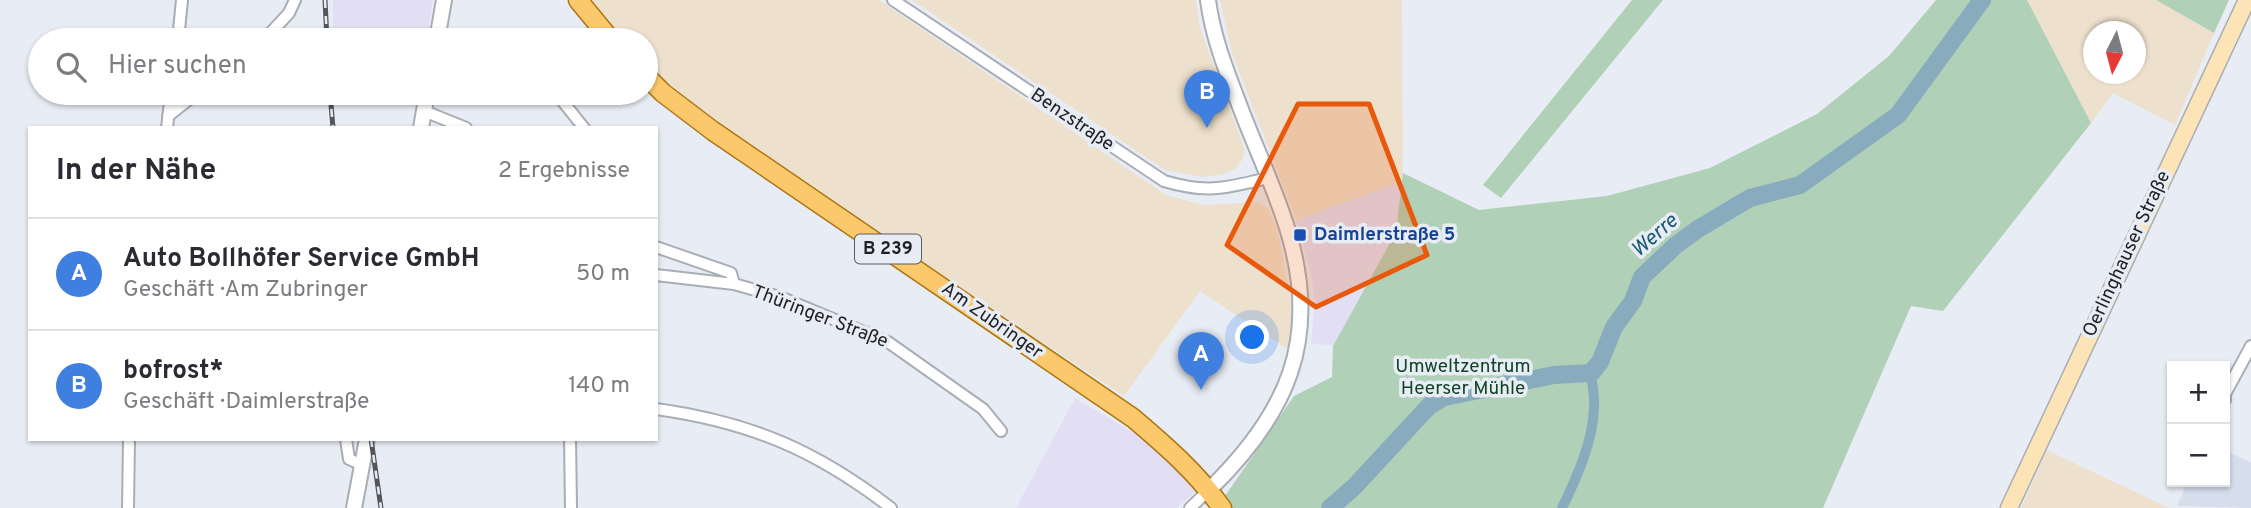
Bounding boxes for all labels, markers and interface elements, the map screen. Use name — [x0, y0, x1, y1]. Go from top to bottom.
north arrow — [2083, 21, 2146, 84]
search box — [28, 28, 658, 105]
icon: search — [52, 48, 90, 86]
text: Hier suchen — [108, 50, 247, 83]
pin: B — [1184, 70, 1230, 128]
street label: Benzstraße — [1025, 83, 1119, 157]
text: In der Nähe — [56, 153, 216, 190]
text: 2 Ergebnisse — [498, 157, 630, 186]
street label: Oerlinghauser Straße — [2078, 167, 2176, 341]
water label: Werre — [1626, 208, 1685, 264]
place label: Daimlerstraße 5 — [1314, 223, 1455, 247]
marker: Daimlerstraße 5 — [1292, 227, 1308, 243]
road number: B 239 — [855, 234, 921, 264]
text: Auto Bollhöfer Service GmbH — [123, 243, 480, 276]
text: A — [71, 260, 87, 289]
text: 50 m — [576, 260, 630, 289]
text: Geschäft · Am Zubringer — [123, 276, 368, 305]
street label: Am Zubringer — [937, 277, 1048, 365]
street label: Thüringer Straße — [749, 280, 891, 354]
your location — [1235, 320, 1269, 354]
pin: A — [1178, 332, 1224, 390]
text: bofrost* — [123, 355, 224, 388]
park label: Umweltzentrum Heerser Mühle — [1395, 355, 1531, 401]
map controls — [2167, 361, 2230, 487]
button: + — [2167, 361, 2230, 424]
text: B — [71, 372, 87, 401]
text: 140 m — [568, 372, 630, 401]
text: Geschäft · Daimlerstraße — [123, 388, 369, 417]
button: − — [2167, 424, 2230, 487]

